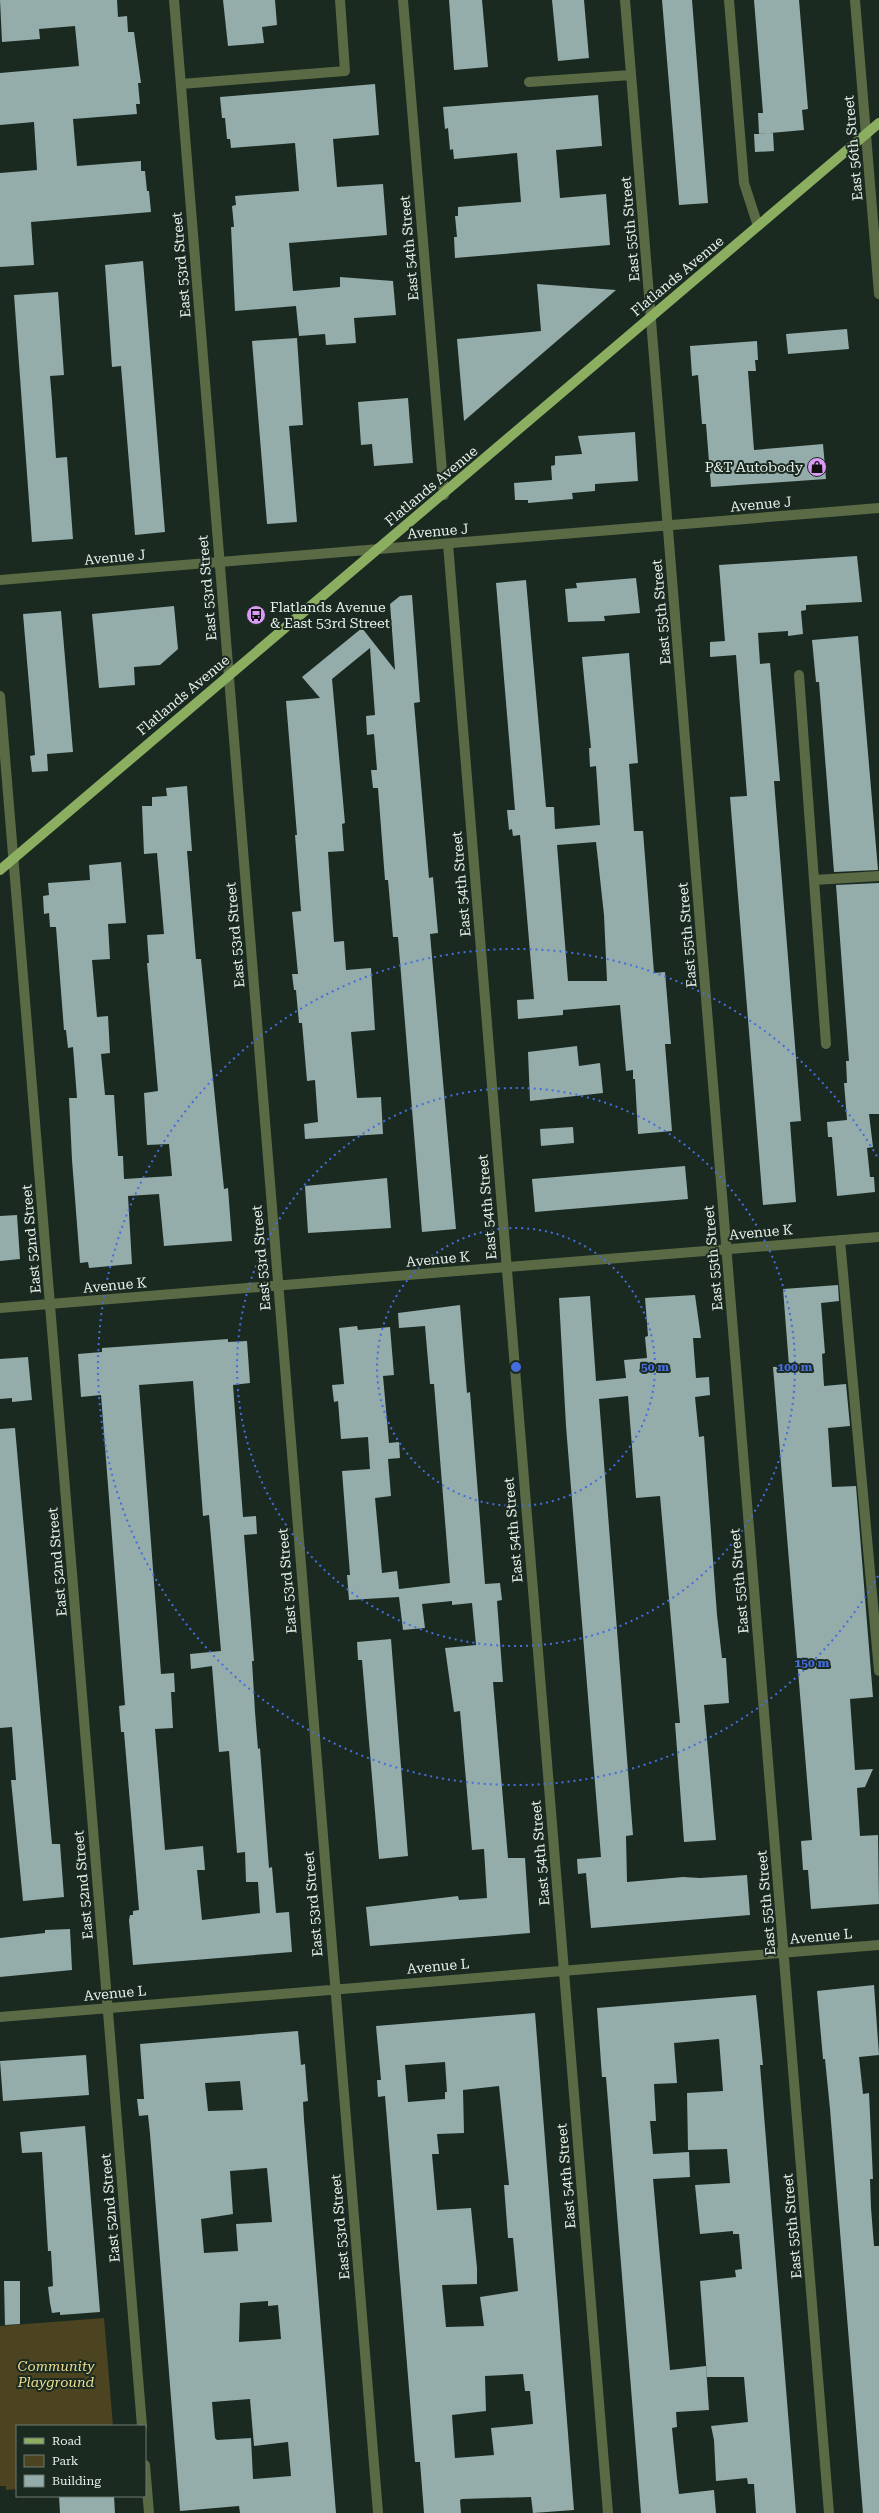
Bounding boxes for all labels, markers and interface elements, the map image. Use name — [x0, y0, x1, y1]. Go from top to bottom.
street label: East 56th Street — [840, 95, 866, 201]
street label: East 55th Street — [617, 176, 643, 282]
street label: East 54th Street — [396, 195, 422, 301]
street label: East 53rd Street — [168, 211, 194, 319]
street label: Flatlands Avenue — [628, 232, 727, 319]
street label: Flatlands Avenue — [382, 442, 481, 529]
shop icon: P&T Autobody — [806, 456, 828, 478]
place label: P&T Autobody — [705, 459, 804, 475]
street label: Avenue J — [730, 493, 792, 515]
street label: Avenue J — [407, 520, 469, 542]
street label: East 53rd Street — [194, 534, 220, 642]
street label: Avenue J — [84, 546, 146, 568]
street label: East 55th Street — [648, 559, 674, 665]
place label: Flatlands Avenue & East 53rd Street — [270, 599, 390, 631]
bus stop icon: Flatlands Avenue & East 53rd Street — [245, 604, 267, 626]
street label: Flatlands Avenue — [134, 651, 233, 738]
street label: East 54th Street — [448, 831, 474, 937]
street label: East 53rd Street — [222, 881, 248, 989]
street label: East 55th Street — [674, 882, 700, 988]
street label: East 54th Street — [474, 1154, 500, 1260]
street label: East 52nd Street — [18, 1184, 44, 1294]
street label: East 53rd Street — [248, 1204, 274, 1312]
street label: East 55th Street — [700, 1205, 726, 1311]
street label: Avenue K — [728, 1221, 794, 1243]
street label: Avenue K — [405, 1248, 471, 1270]
street label: Avenue K — [82, 1274, 148, 1296]
centre of rings — [509, 1360, 523, 1374]
text: 50 m — [641, 1360, 669, 1374]
text: 100 m — [778, 1360, 813, 1374]
street label: East 54th Street — [500, 1477, 526, 1583]
street label: East 52nd Street — [44, 1507, 70, 1617]
street label: East 53rd Street — [274, 1527, 300, 1635]
street label: East 55th Street — [726, 1528, 752, 1634]
text: 150 m — [795, 1656, 830, 1670]
street label: East 54th Street — [527, 1800, 553, 1906]
street label: East 52nd Street — [70, 1830, 96, 1940]
street label: East 53rd Street — [300, 1850, 326, 1958]
street label: East 55th Street — [753, 1850, 779, 1956]
street label: Avenue L — [789, 1925, 853, 1947]
street label: Avenue L — [406, 1955, 470, 1977]
street label: Avenue L — [83, 1982, 147, 2004]
street label: East 54th Street — [553, 2123, 579, 2229]
street label: East 52nd Street — [97, 2153, 123, 2263]
street label: East 53rd Street — [327, 2173, 353, 2281]
street label: East 55th Street — [779, 2173, 805, 2279]
park label: Community Playground — [17, 2358, 95, 2390]
legend — [16, 2425, 146, 2497]
text: Road — [52, 2434, 82, 2448]
text: Park — [52, 2454, 79, 2468]
text: Building — [52, 2474, 101, 2488]

